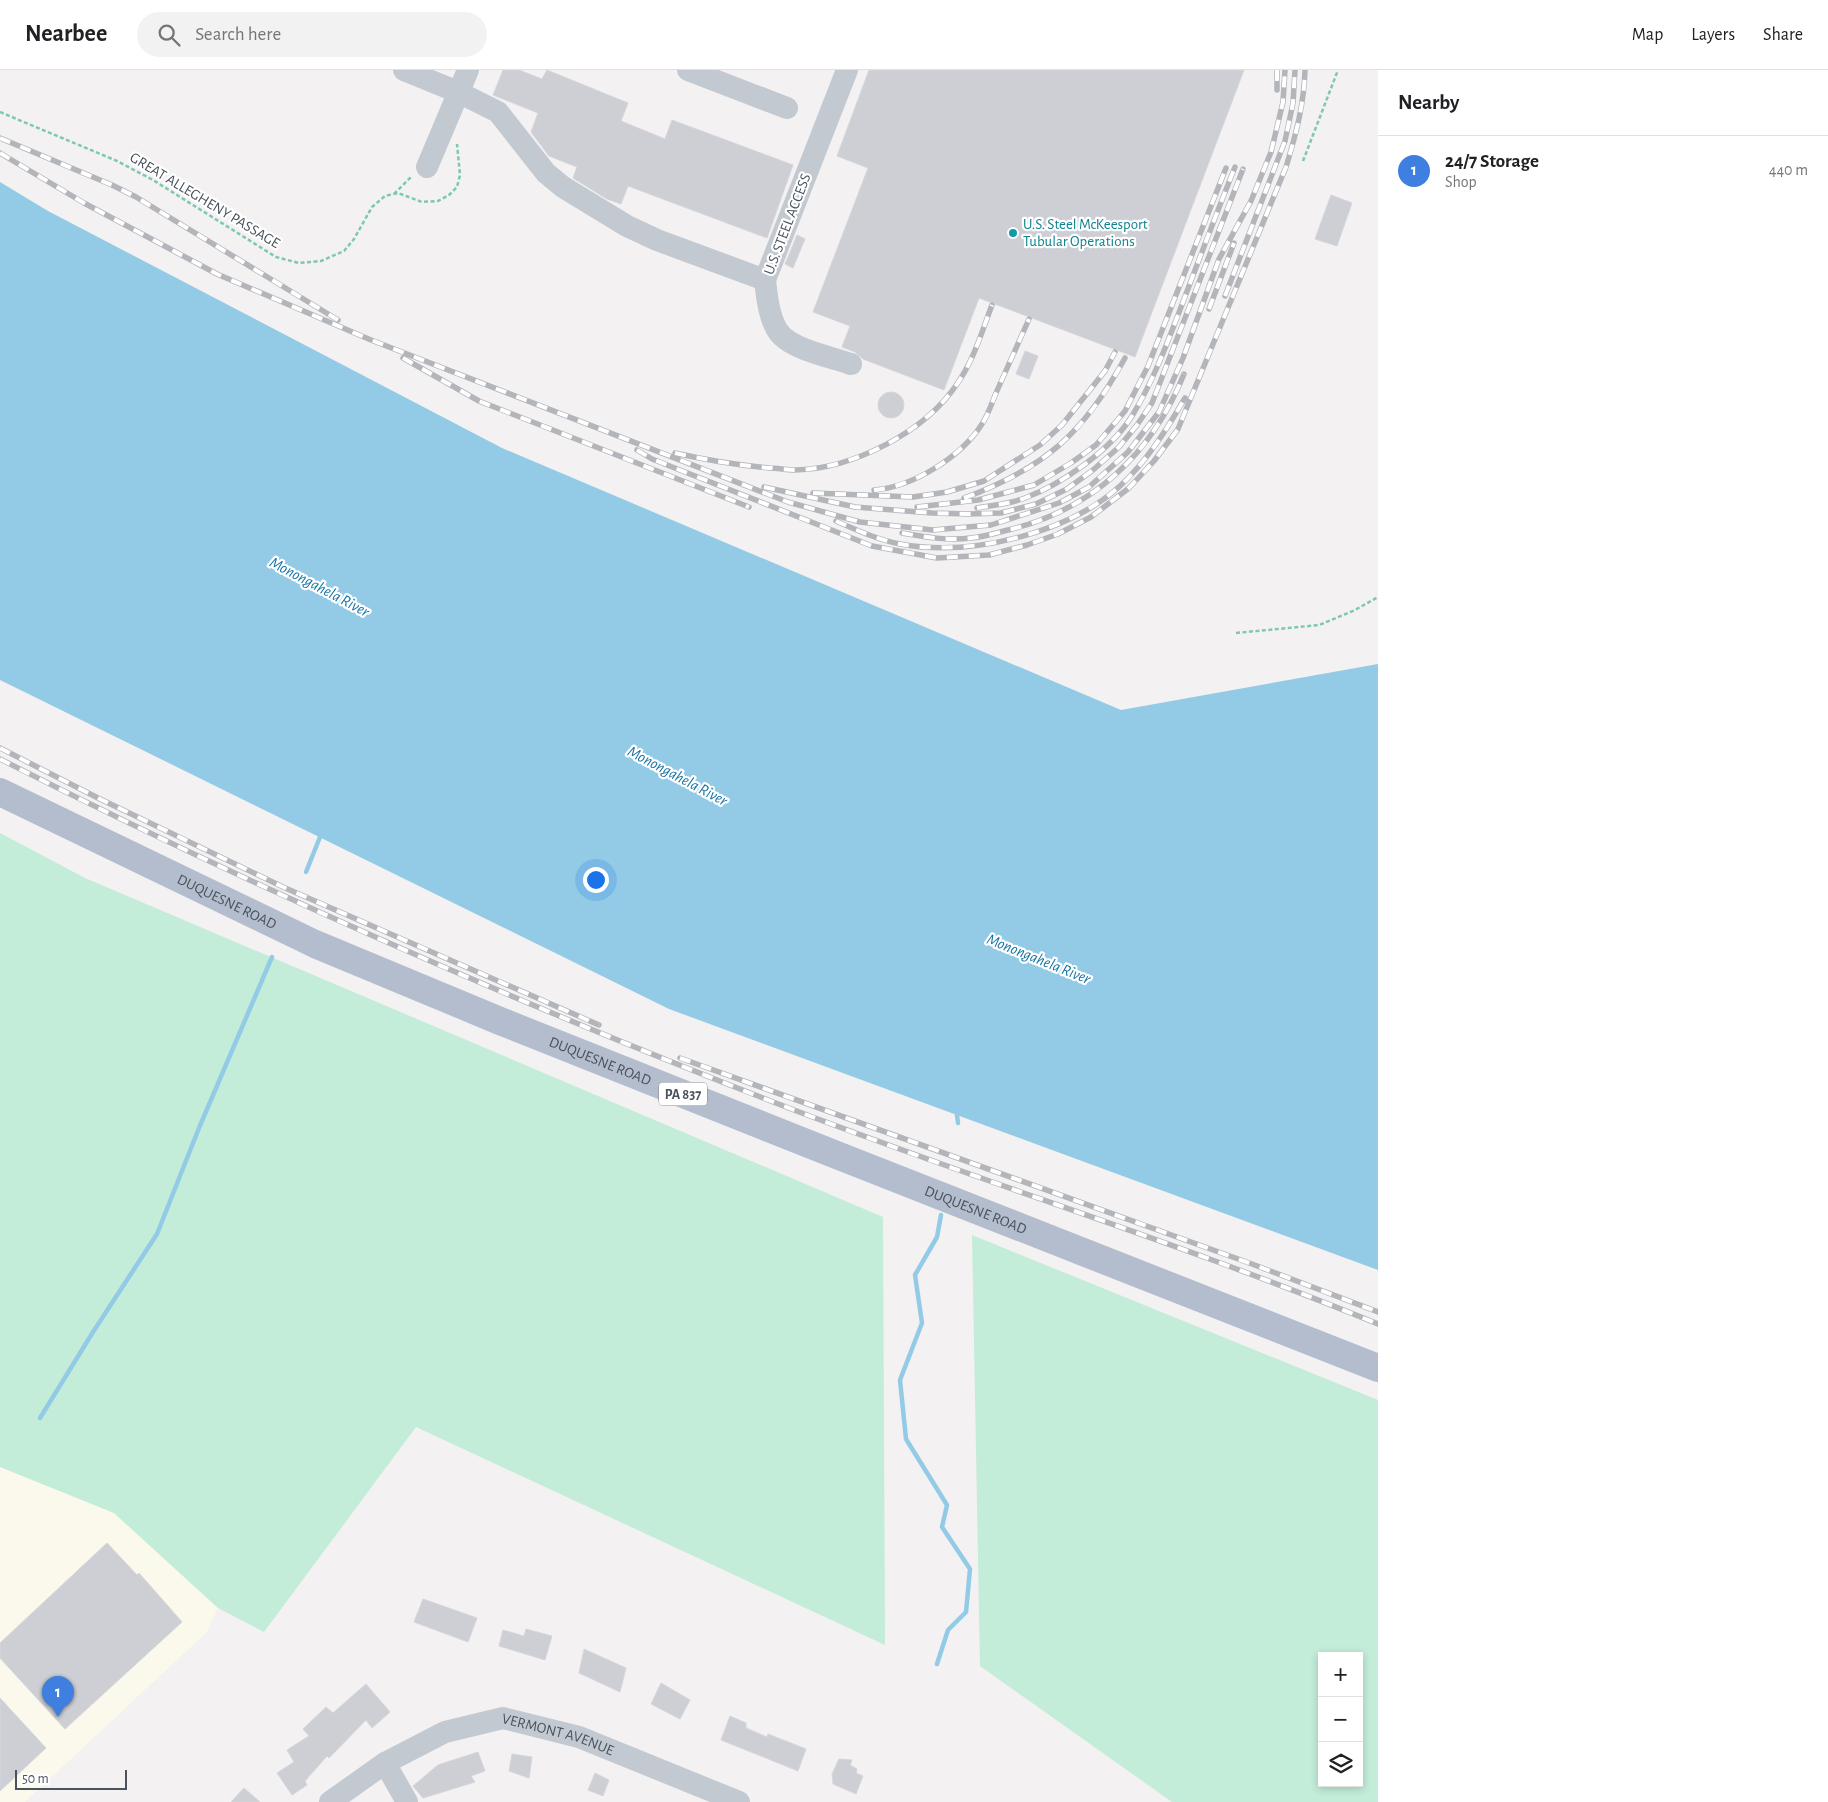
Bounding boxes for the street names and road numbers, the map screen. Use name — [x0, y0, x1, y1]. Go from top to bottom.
street label: GREAT ALLEGHENY PASSAGE — [127, 150, 282, 251]
street label: U.S. STEEL ACCESS — [761, 171, 814, 277]
street label: DUQUESNE ROAD — [175, 872, 279, 932]
street label: DUQUESNE ROAD — [547, 1034, 653, 1088]
road number: PA 837 — [659, 1082, 707, 1106]
street label: DUQUESNE ROAD — [922, 1183, 1029, 1237]
street label: VERMONT AVENUE — [500, 1711, 616, 1758]

